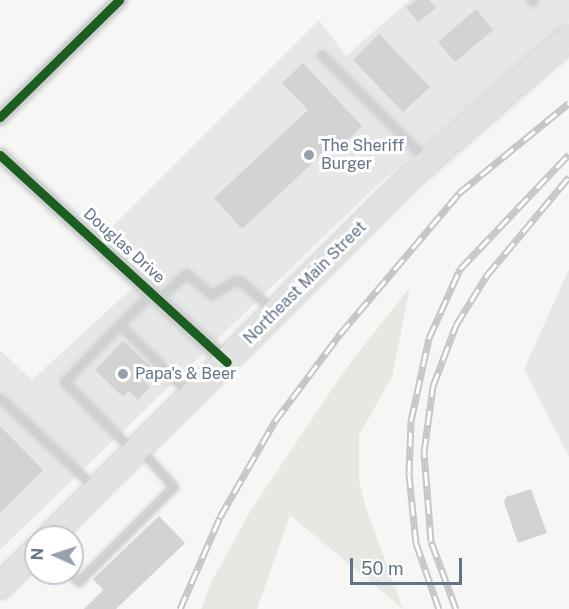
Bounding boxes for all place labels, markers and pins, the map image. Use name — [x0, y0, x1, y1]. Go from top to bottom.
place label: The Sheriff Burger — [321, 136, 404, 174]
marker: The Sheriff Burger — [302, 148, 316, 162]
place label: Papa's & Beer — [135, 364, 236, 384]
marker: Papa's & Beer — [116, 367, 130, 381]

